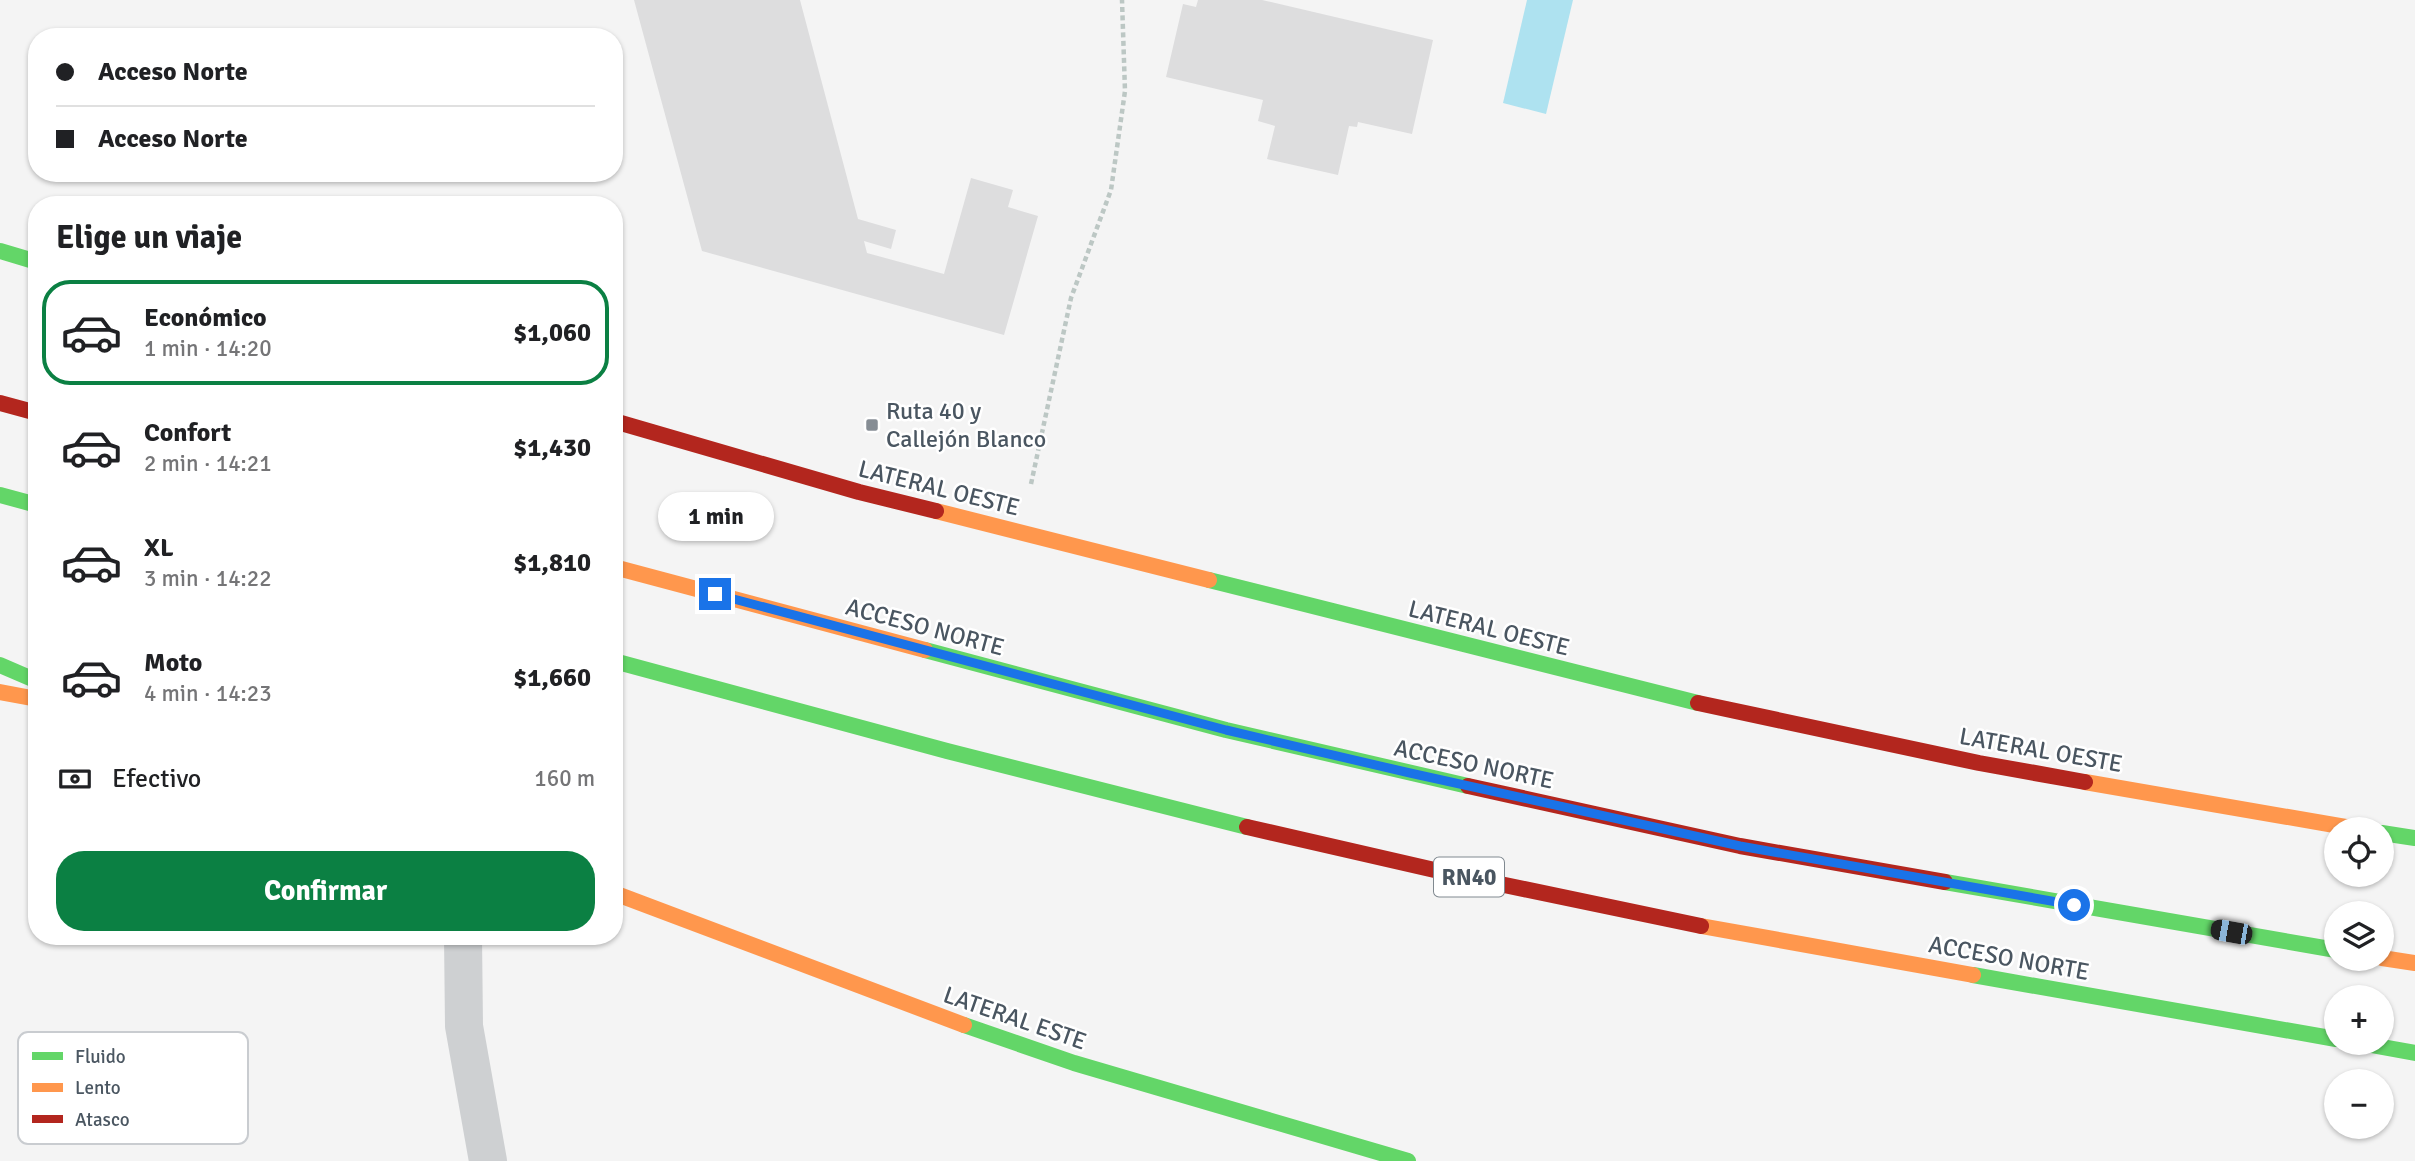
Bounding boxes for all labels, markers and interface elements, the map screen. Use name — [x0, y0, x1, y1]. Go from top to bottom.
text: Acceso Norte — [98, 56, 248, 88]
text: Acceso Norte — [98, 123, 248, 155]
text: Elige un viaje — [56, 218, 242, 257]
icon: car — [60, 301, 123, 364]
text: Económico — [144, 302, 267, 334]
text: $1,060 — [513, 317, 591, 349]
text: 1 min · 14:20 — [144, 334, 272, 363]
place label: Ruta 40 y Callejón Blanco — [886, 396, 1046, 454]
icon: car — [60, 416, 123, 479]
text: Confort — [144, 417, 231, 449]
marker: Ruta 40 y Callejón Blanco — [864, 417, 880, 433]
text: $1,430 — [513, 432, 591, 464]
text: 2 min · 14:21 — [144, 449, 272, 478]
street label: LATERAL OESTE — [855, 453, 1023, 523]
callout: 1 min — [657, 492, 773, 542]
text: 1 min — [688, 502, 744, 531]
icon: car — [60, 531, 123, 594]
text: XL — [144, 532, 174, 564]
text: $1,810 — [513, 547, 591, 579]
text: 3 min · 14:22 — [144, 564, 272, 593]
route end — [699, 578, 731, 610]
street label: ACCESO NORTE — [843, 591, 1007, 663]
street label: LATERAL OESTE — [1405, 593, 1573, 663]
icon: car — [60, 646, 123, 709]
text: Moto — [144, 647, 202, 679]
text: $1,660 — [513, 662, 591, 694]
text: 4 min · 14:23 — [144, 679, 272, 708]
street label: LATERAL OESTE — [1957, 721, 2125, 779]
street label: ACCESO NORTE — [1391, 732, 1557, 796]
icon: cash — [56, 760, 94, 798]
text: Efectivo — [112, 763, 201, 795]
text: 160 m — [534, 764, 595, 793]
map controls — [2324, 817, 2394, 1139]
button: locate — [2324, 817, 2394, 887]
button: Confirmar — [56, 851, 595, 931]
road number: RN40 — [1434, 858, 1504, 897]
route start — [2058, 889, 2090, 921]
button: layers — [2324, 901, 2394, 971]
car — [2209, 918, 2254, 946]
street label: ACCESO NORTE — [1926, 929, 2092, 987]
street label: LATERAL ESTE — [940, 980, 1090, 1056]
button: + — [2324, 985, 2394, 1055]
legend — [18, 1032, 248, 1144]
text: Fluido — [75, 1045, 126, 1069]
button: − — [2324, 1069, 2394, 1139]
text: Lento — [75, 1076, 121, 1100]
text: Atasco — [75, 1108, 130, 1132]

